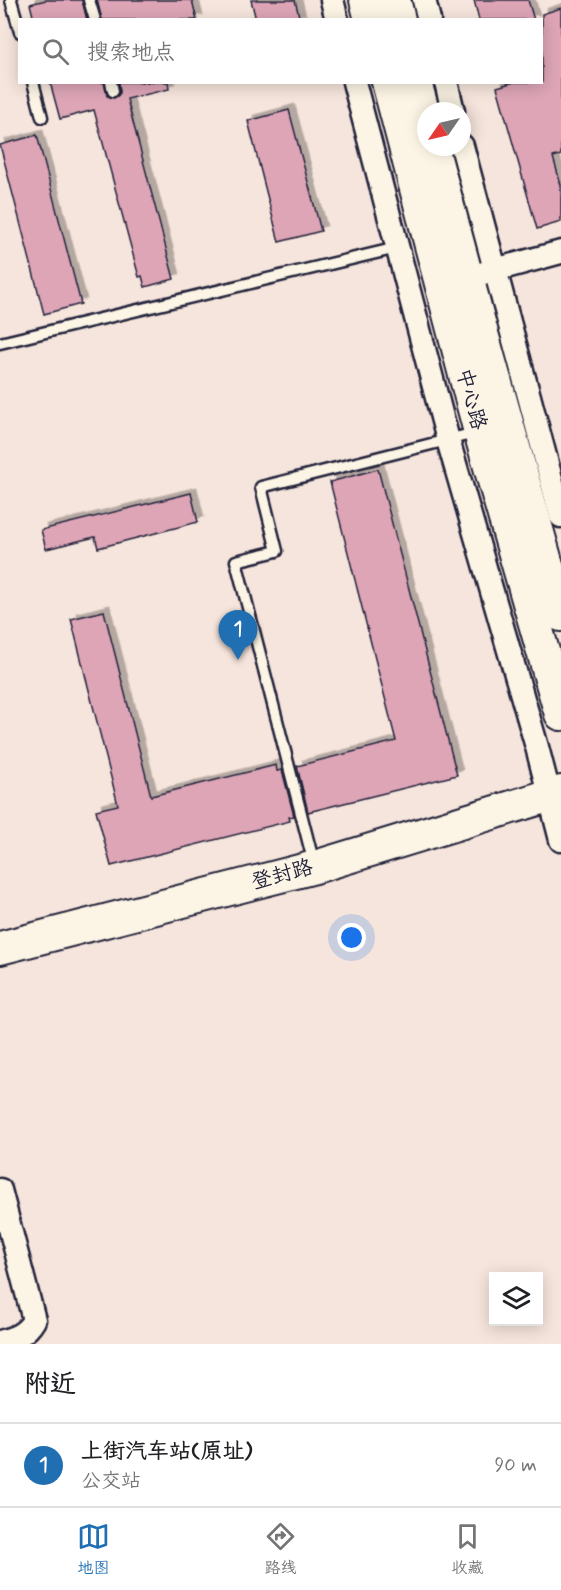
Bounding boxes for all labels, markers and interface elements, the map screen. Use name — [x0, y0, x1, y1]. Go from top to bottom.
search box — [18, 18, 543, 84]
icon: search — [39, 35, 72, 68]
text: 搜索地点 — [87, 39, 175, 67]
north arrow — [417, 102, 471, 156]
street label: 中心路 — [449, 365, 493, 433]
pin: 1 — [218, 610, 258, 660]
street label: 登封路 — [248, 853, 316, 897]
your location — [337, 923, 366, 952]
map controls — [489, 1272, 543, 1326]
button: layers — [489, 1272, 543, 1326]
text: 附近 — [24, 1368, 76, 1402]
text: 上街汽车站(原址) — [81, 1438, 252, 1466]
text: 1 — [39, 1452, 48, 1479]
text: 90 m — [494, 1452, 537, 1479]
text: 公交站 — [81, 1468, 141, 1495]
tab: 地图 — [77, 1520, 110, 1579]
tab: 路线 — [264, 1520, 297, 1579]
tab: 收藏 — [451, 1520, 484, 1579]

